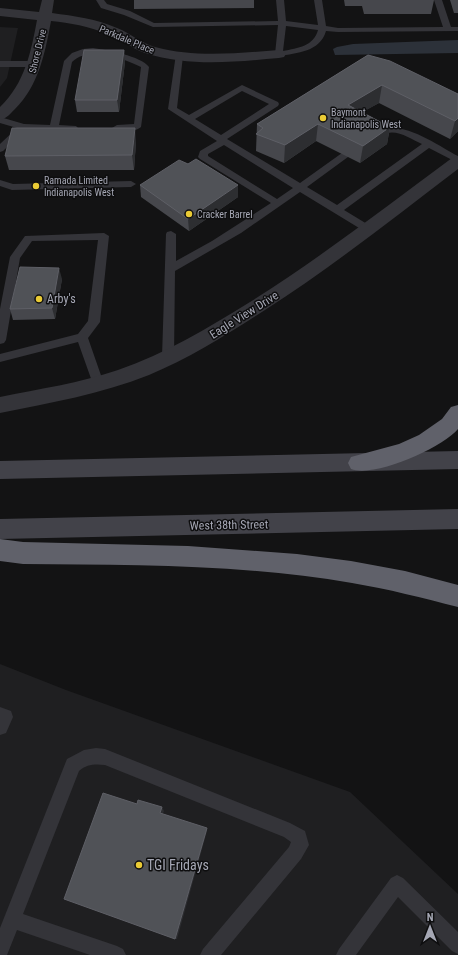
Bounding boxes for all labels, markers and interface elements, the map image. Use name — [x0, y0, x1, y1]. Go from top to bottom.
street label: Parkdale Place — [98, 23, 156, 56]
street label: Shore Drive — [27, 28, 48, 74]
place label: Baymont Indianapolis West — [331, 107, 401, 130]
marker: Baymont Indianapolis West — [318, 113, 328, 123]
place label: Ramada Limited Indianapolis West — [44, 175, 114, 198]
marker: Ramada Limited Indianapolis West — [31, 181, 41, 191]
marker: Cracker Barrel — [184, 209, 194, 219]
place label: Cracker Barrel — [197, 209, 253, 220]
street label: Eagle View Drive — [207, 288, 281, 342]
place label: Arby's — [47, 292, 76, 306]
marker: Arby's — [34, 294, 44, 304]
street label: West 38th Street — [190, 517, 269, 533]
place label: TGI Fridays — [147, 857, 209, 873]
marker: TGI Fridays — [134, 860, 144, 870]
north arrow — [410, 907, 450, 947]
text: N — [427, 911, 434, 924]

